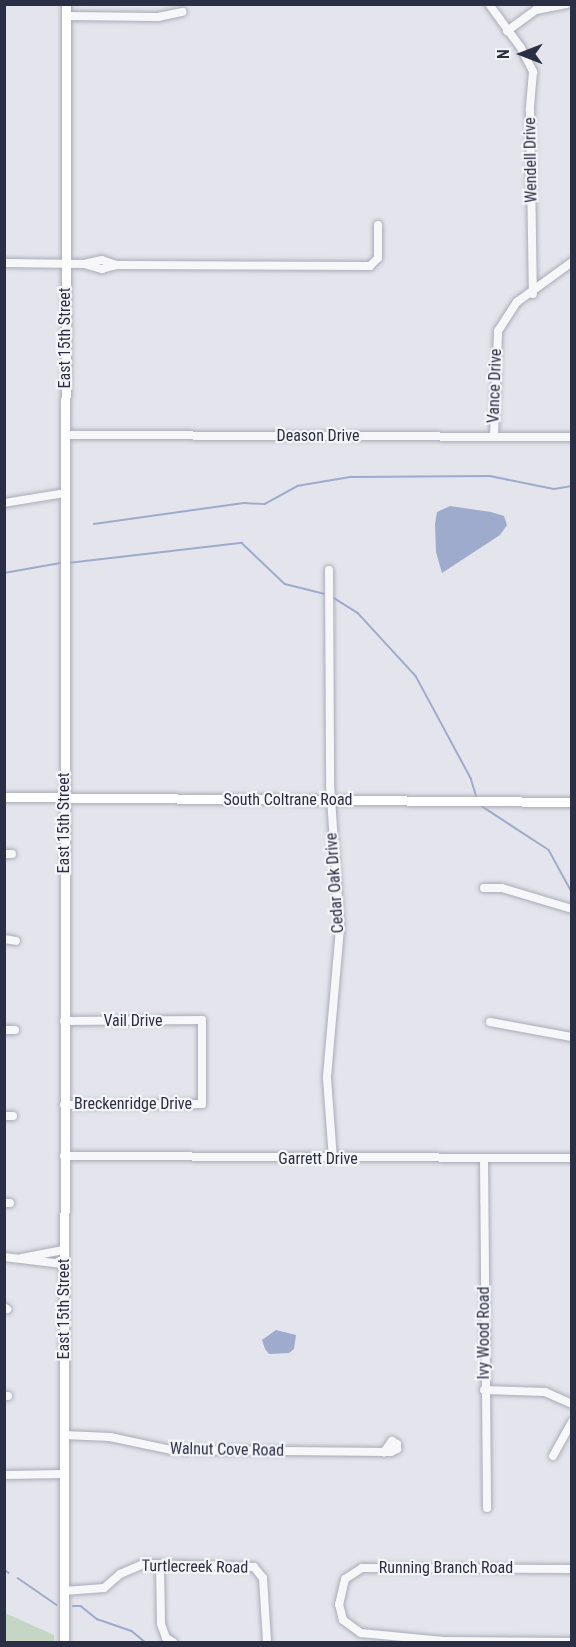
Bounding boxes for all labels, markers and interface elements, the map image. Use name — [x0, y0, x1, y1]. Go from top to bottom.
north arrow — [492, 24, 552, 84]
text: N — [494, 49, 513, 59]
street label: Wendell Drive — [521, 117, 541, 203]
street label: East 15th Street — [55, 288, 75, 388]
street label: Vance Drive — [484, 348, 506, 424]
street label: Deason Drive — [277, 426, 359, 446]
street label: East 15th Street — [54, 773, 74, 873]
street label: South Coltrane Road — [224, 790, 352, 810]
street label: Cedar Oak Drive — [322, 832, 348, 934]
street label: Vail Drive — [103, 1011, 163, 1031]
street label: Breckenridge Drive — [74, 1094, 192, 1114]
street label: Garrett Drive — [278, 1149, 358, 1169]
street label: East 15th Street — [54, 1259, 74, 1359]
street label: Ivy Wood Road — [474, 1287, 494, 1379]
street label: Walnut Cove Road — [170, 1439, 284, 1461]
street label: Turtlecreek Road — [142, 1556, 248, 1578]
street label: Running Branch Road — [379, 1558, 513, 1578]

